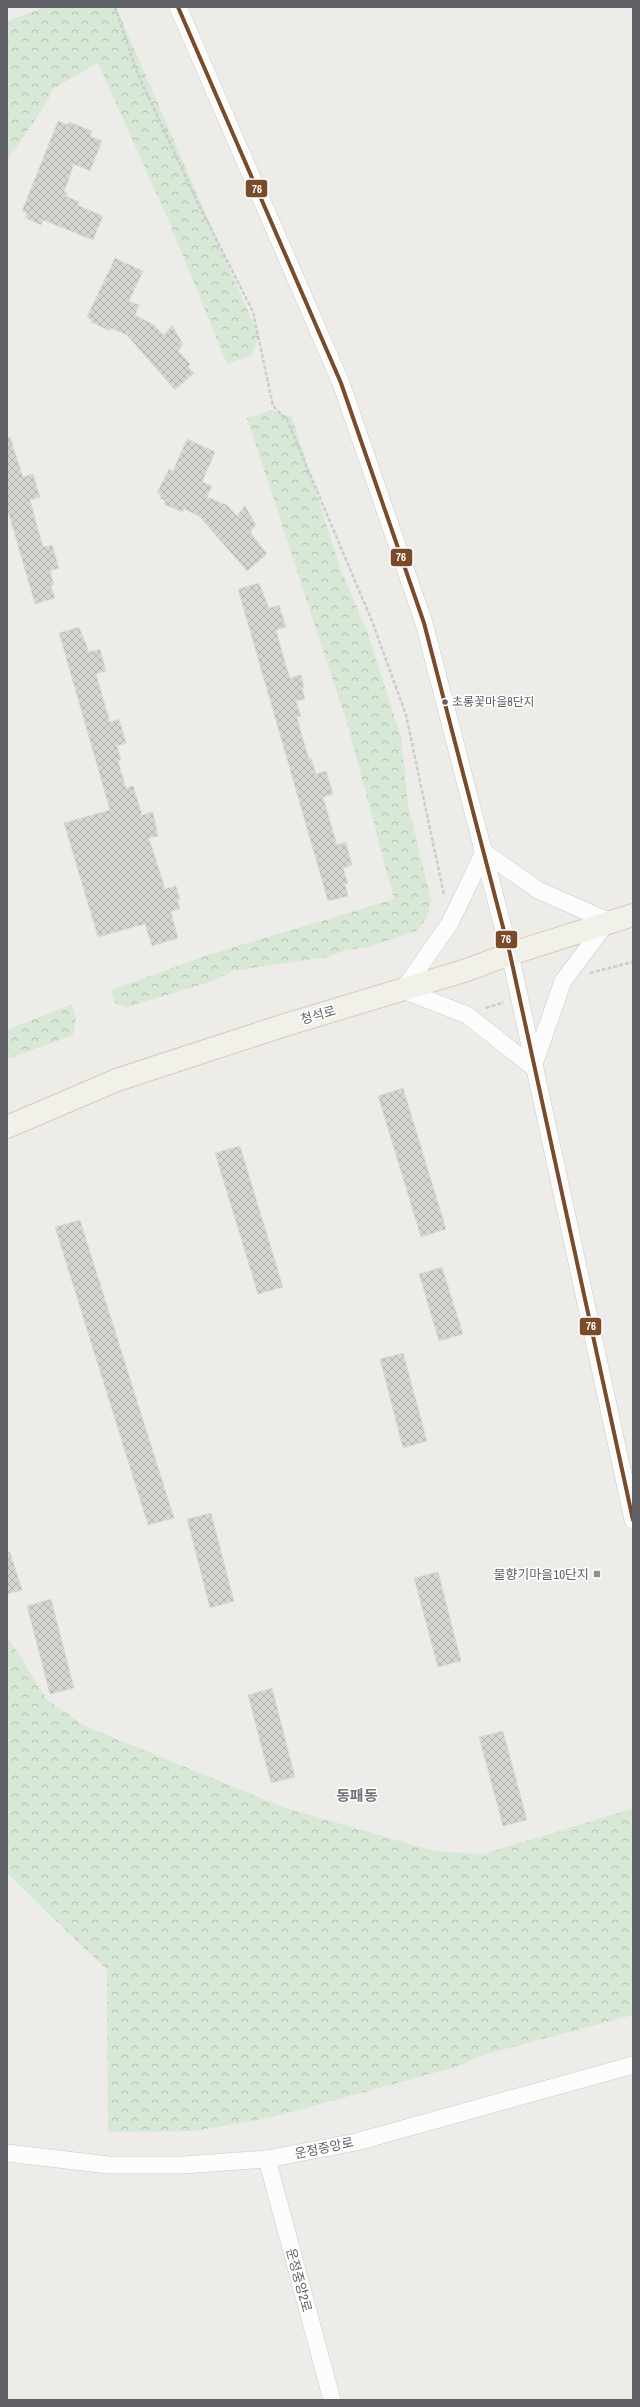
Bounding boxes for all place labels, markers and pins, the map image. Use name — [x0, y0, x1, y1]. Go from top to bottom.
place label: 초롱꽃마을8단지 — [452, 694, 535, 710]
marker: 초롱꽃마을8단지 — [440, 697, 450, 707]
place label: 물향기마을10단지 — [493, 1566, 589, 1583]
marker: 물향기마을10단지 — [592, 1569, 602, 1579]

